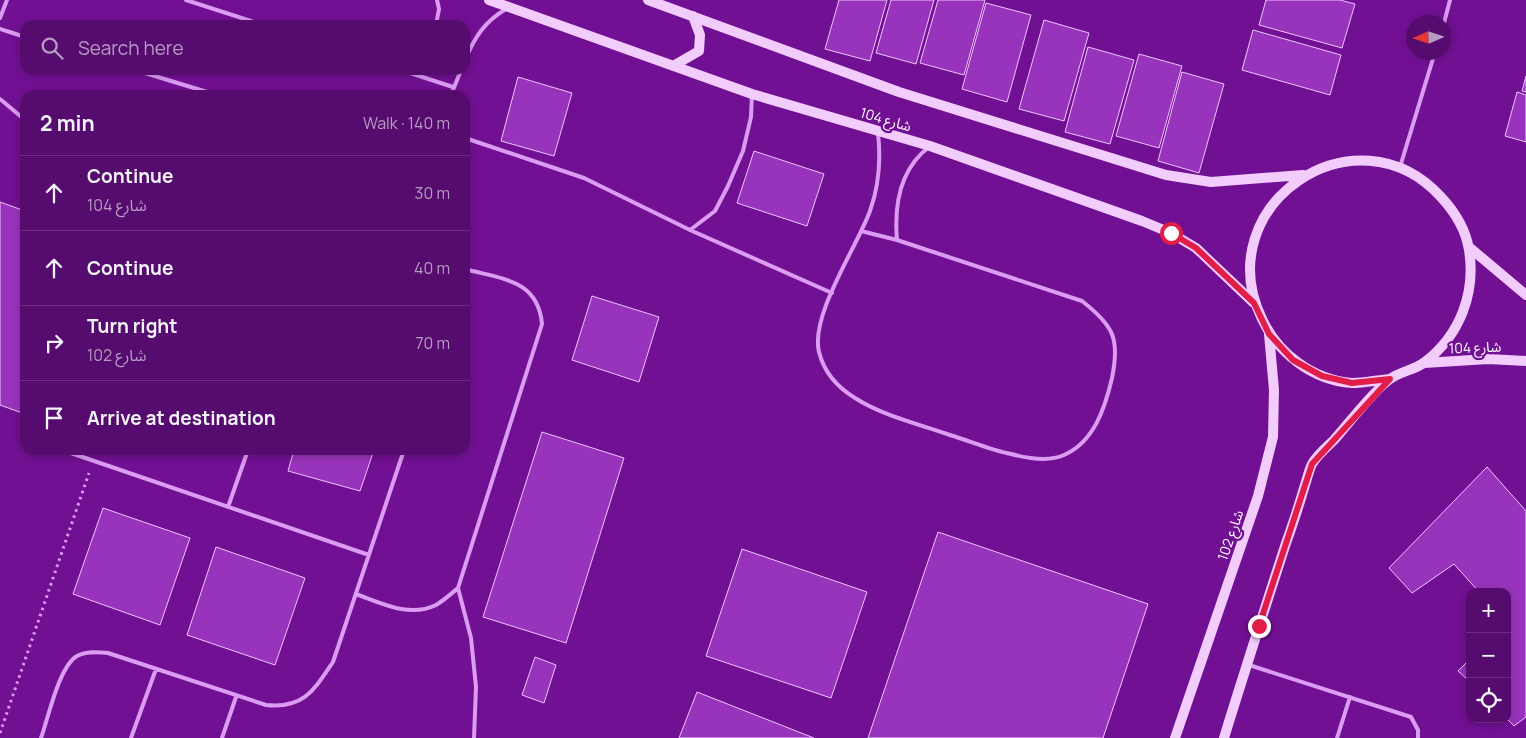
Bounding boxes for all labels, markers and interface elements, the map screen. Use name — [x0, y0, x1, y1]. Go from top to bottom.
north arrow — [1406, 15, 1451, 60]
search box — [20, 20, 470, 75]
icon: search — [38, 34, 66, 62]
text: Search here — [78, 35, 184, 61]
street label: شارع 104 — [858, 103, 914, 137]
text: 2 min — [40, 109, 95, 137]
text: Walk · 140 m — [363, 112, 450, 134]
text: Continue — [87, 163, 173, 189]
icon: ahead — [40, 179, 68, 207]
text: 30 m — [415, 182, 450, 204]
text: شارع 104 — [87, 194, 147, 216]
route start — [1160, 222, 1183, 245]
icon: ahead — [40, 254, 68, 282]
text: Continue — [87, 255, 173, 281]
text: 40 m — [414, 257, 450, 279]
text: Turn right — [87, 313, 177, 339]
icon: right — [40, 329, 68, 357]
text: 70 m — [415, 332, 450, 354]
street label: شارع 104 — [1449, 337, 1502, 359]
text: شارع 102 — [87, 344, 147, 366]
icon: arrive — [40, 404, 68, 432]
text: Arrive at destination — [87, 405, 276, 431]
street label: شارع 102 — [1213, 507, 1249, 563]
map controls — [1466, 588, 1511, 723]
button: + — [1466, 588, 1511, 633]
route end — [1248, 615, 1271, 638]
button: − — [1466, 633, 1511, 678]
button: locate — [1466, 678, 1511, 723]

